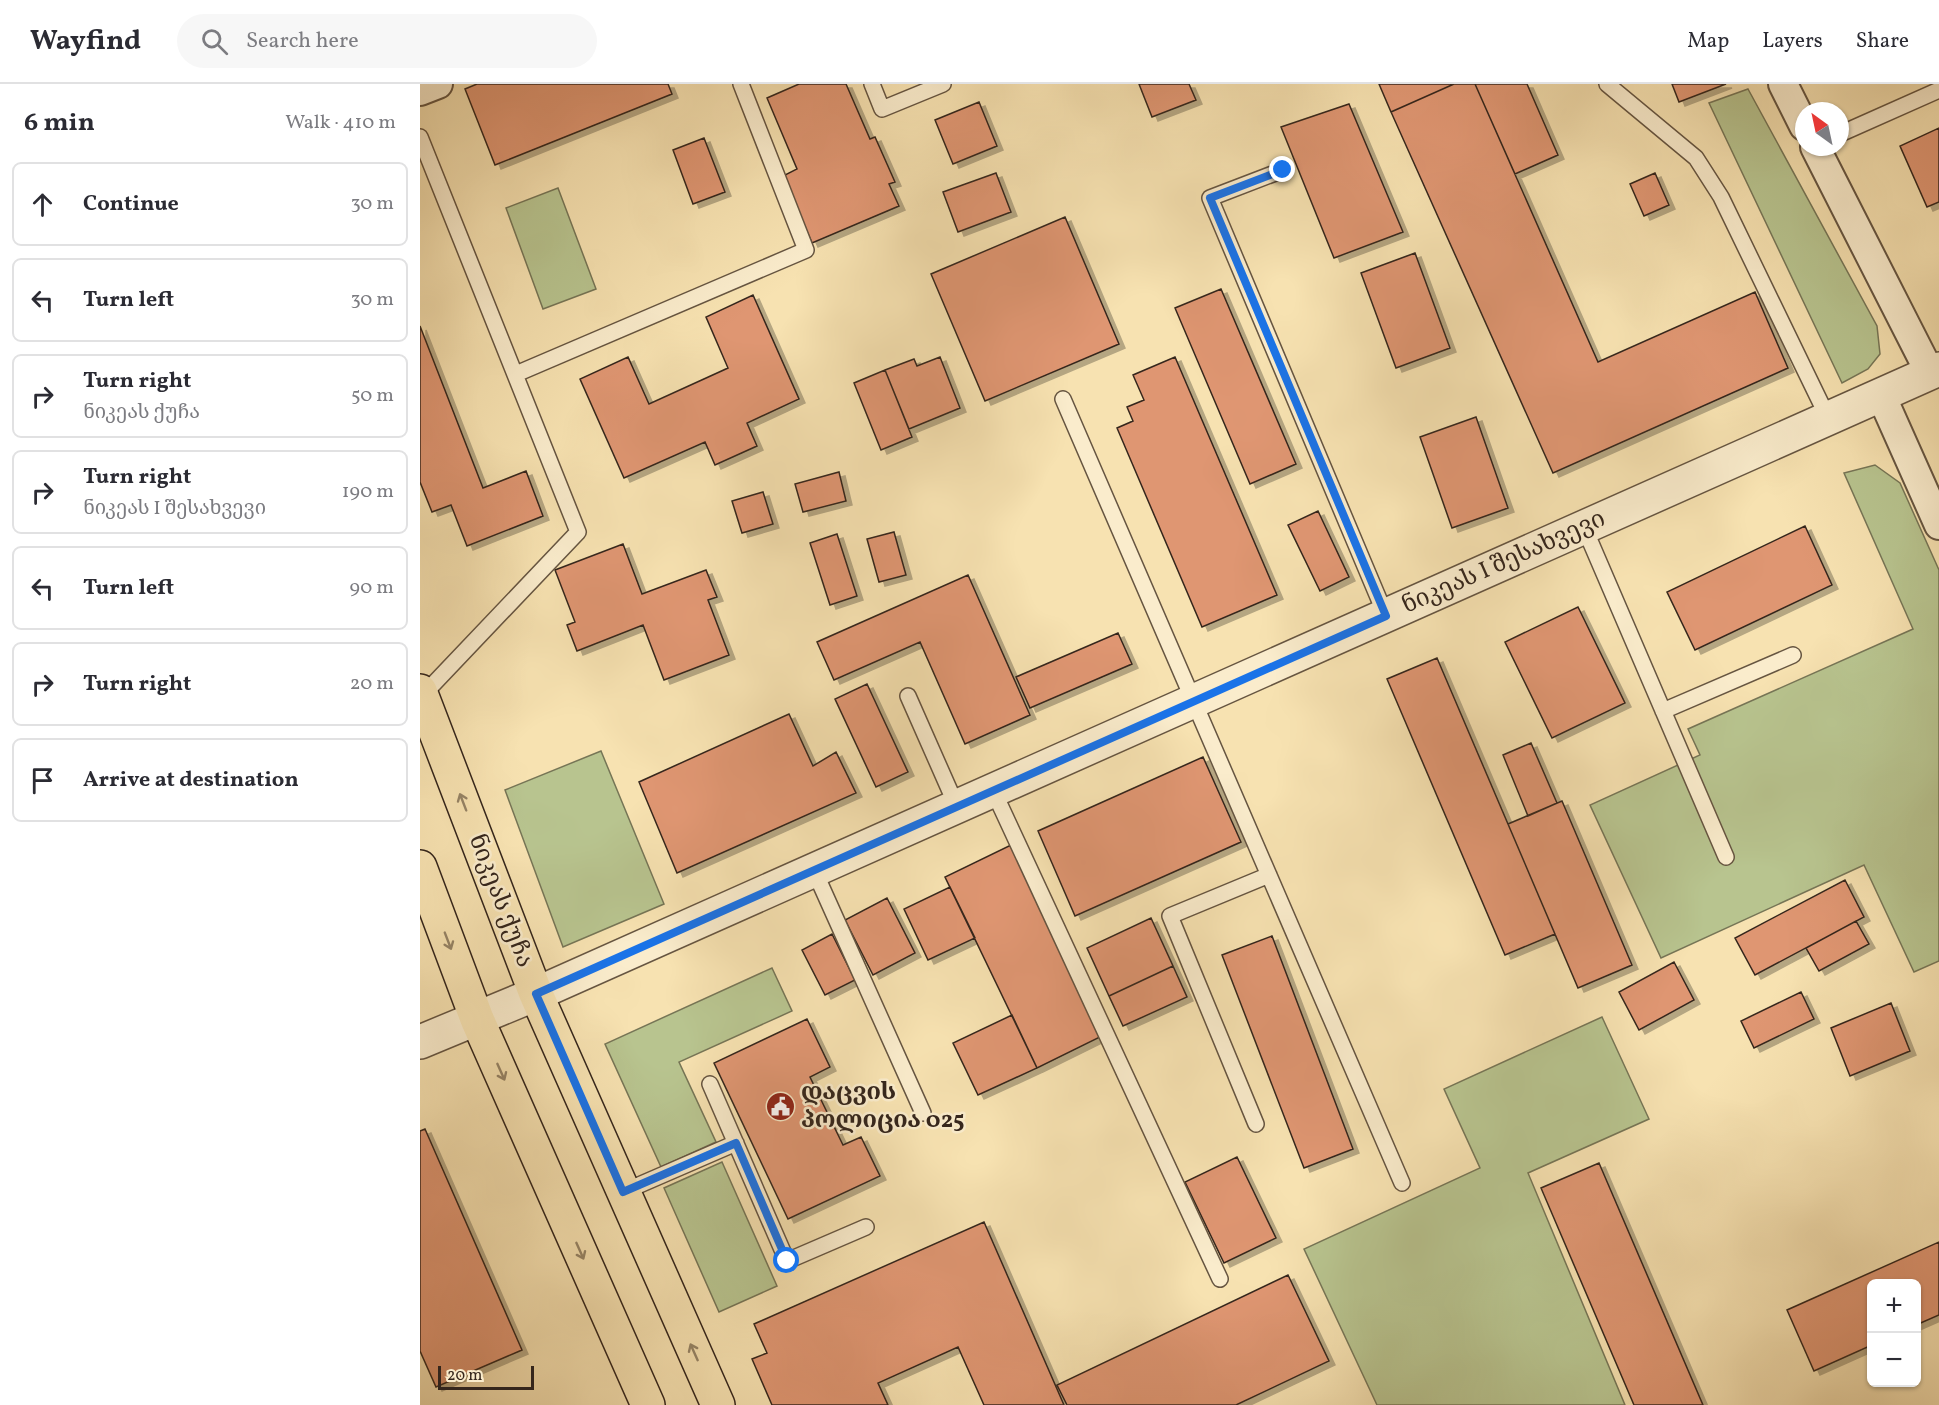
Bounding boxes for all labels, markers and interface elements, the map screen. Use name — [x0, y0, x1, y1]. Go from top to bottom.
search box — [177, 14, 597, 68]
text: Wayfind — [30, 22, 141, 61]
icon: search — [198, 25, 231, 58]
text: Search here — [246, 26, 359, 57]
text: Map — [1687, 27, 1729, 56]
text: Layers — [1762, 27, 1823, 56]
text: Share — [1856, 27, 1909, 56]
north arrow — [1795, 102, 1849, 156]
text: 6 min — [24, 105, 95, 141]
text: Walk · 410 m — [285, 109, 396, 137]
route end — [1269, 156, 1295, 182]
icon: ahead — [26, 188, 59, 221]
text: Continue — [83, 189, 179, 220]
text: 30 m — [350, 190, 394, 218]
icon: left — [26, 284, 59, 317]
text: Turn left — [83, 285, 174, 316]
text: 30 m — [350, 286, 394, 314]
text: Turn right — [83, 366, 191, 397]
icon: right — [26, 380, 59, 413]
text: 50 m — [351, 382, 394, 410]
text: ნიკეას ქუჩა — [83, 399, 200, 427]
text: Turn right — [83, 462, 191, 493]
icon: right — [26, 476, 59, 509]
text: 190 m — [342, 478, 394, 506]
text: ნიკეას I შესახვევი — [83, 495, 266, 523]
street label: ნიკეას I შესახვევი — [1397, 503, 1611, 623]
icon: left — [26, 572, 59, 605]
text: Turn left — [83, 573, 174, 604]
text: 90 m — [350, 574, 394, 602]
icon: right — [26, 668, 59, 701]
text: Turn right — [83, 669, 191, 700]
text: 20 m — [350, 670, 394, 698]
icon: arrive — [26, 764, 59, 797]
text: Arrive at destination — [83, 765, 299, 796]
one-way arrow — [456, 793, 467, 812]
street label: ნიკეას ქუჩა — [459, 829, 541, 973]
one-way arrow — [443, 931, 454, 950]
one-way arrow — [495, 1063, 507, 1081]
place label: დაცვის პოლიცია 025 — [801, 1076, 965, 1138]
public building icon: დაცვის პოლიცია 025 — [764, 1091, 796, 1123]
one-way arrow — [574, 1241, 586, 1259]
route start — [773, 1247, 799, 1273]
map controls — [1867, 1279, 1921, 1387]
button: + — [1867, 1279, 1921, 1333]
button: − — [1867, 1333, 1921, 1387]
one-way arrow — [688, 1343, 699, 1361]
scale bar — [438, 1363, 534, 1390]
text: 20 m — [447, 1365, 482, 1387]

